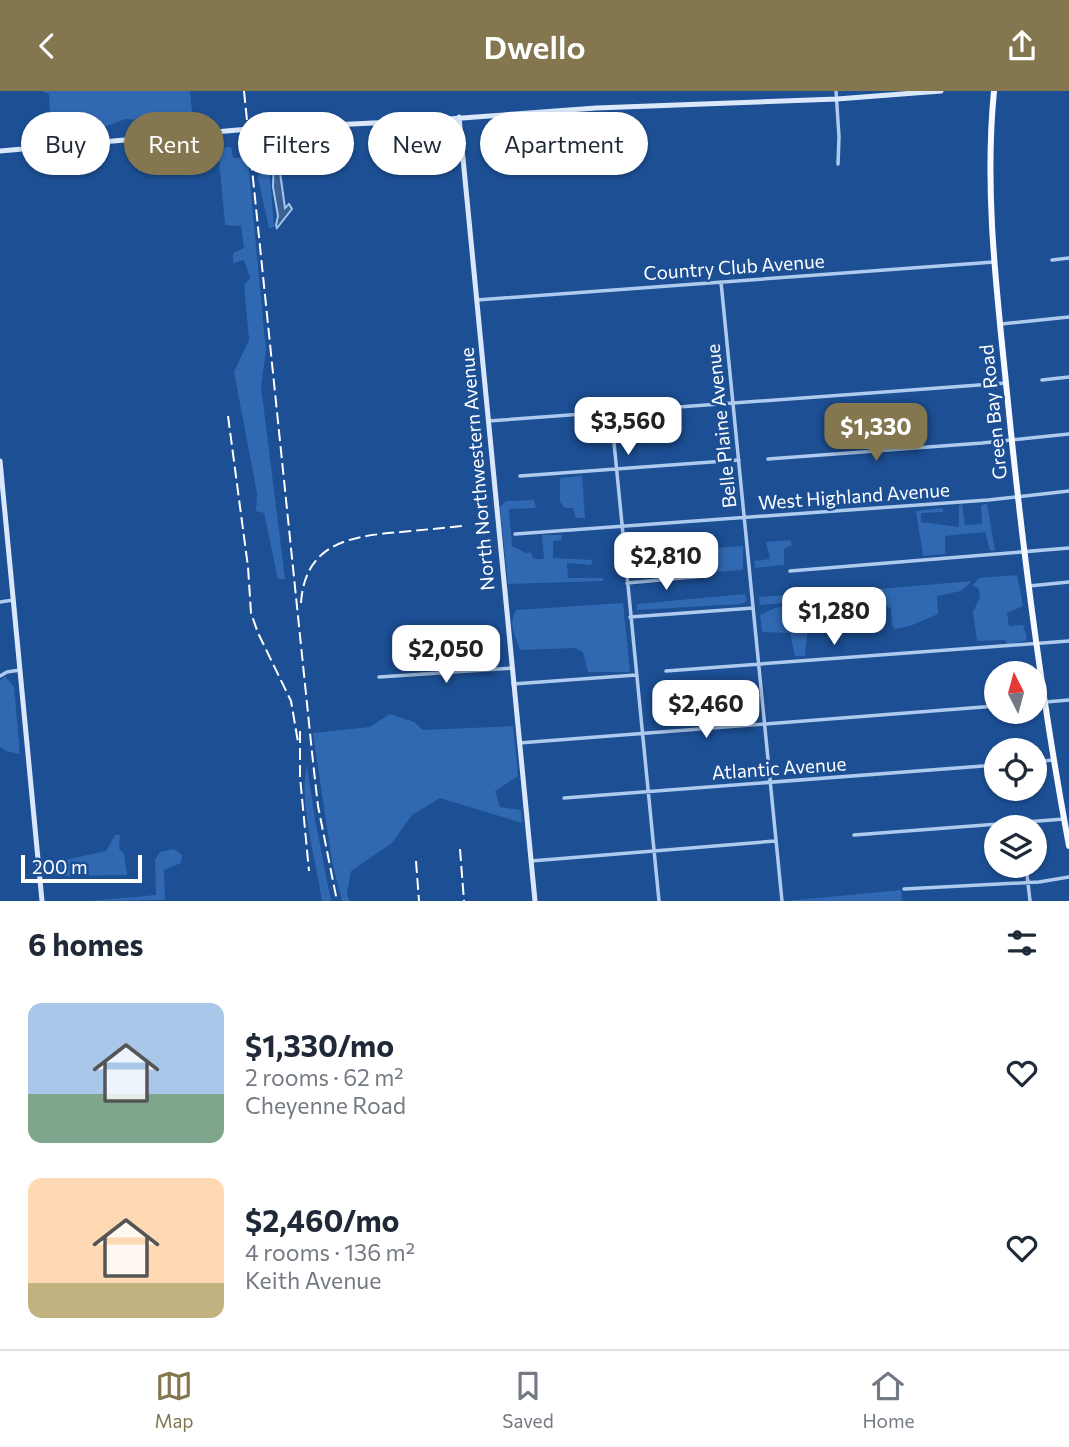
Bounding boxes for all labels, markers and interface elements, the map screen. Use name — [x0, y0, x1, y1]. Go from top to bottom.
text: Dwello — [483, 26, 586, 66]
icon: back — [28, 27, 66, 65]
icon: share — [1003, 27, 1041, 65]
chip: Buy — [21, 112, 110, 175]
chip: Rent — [124, 112, 224, 175]
chip: Filters — [238, 112, 354, 175]
chip: New — [368, 112, 466, 175]
chip: Apartment — [480, 112, 648, 175]
street label: Country Club Avenue — [643, 249, 825, 284]
street label: Belle Plaine Avenue — [700, 343, 741, 509]
street label: Green Bay Road — [974, 343, 1011, 481]
street label: North Northwestern Avenue — [454, 347, 499, 592]
pin: $3,560 — [571, 397, 685, 457]
pin: $1,330 — [819, 403, 933, 463]
text: $3,560 — [591, 406, 665, 434]
text: $1,330 — [840, 412, 912, 440]
street label: West Highland Avenue — [757, 477, 951, 514]
pin: $2,810 — [609, 533, 723, 592]
text: $2,810 — [630, 541, 702, 569]
pin: $1,280 — [777, 587, 891, 647]
text: $1,280 — [798, 596, 870, 624]
pin: $2,050 — [389, 625, 503, 685]
text: $2,050 — [408, 634, 484, 662]
north arrow — [984, 661, 1046, 725]
map controls — [984, 661, 1047, 878]
pin: $2,460 — [649, 681, 763, 740]
text: $2,460 — [668, 689, 744, 717]
button: locate — [984, 738, 1047, 801]
street label: Atlantic Avenue — [711, 751, 847, 784]
button: layers — [984, 815, 1047, 878]
scale bar — [21, 852, 142, 884]
text: 200 m — [32, 855, 88, 878]
icon: filters — [1003, 924, 1041, 962]
text: 6 homes — [28, 925, 143, 962]
text: $1,330/mo — [245, 1026, 394, 1063]
icon: home — [84, 1031, 168, 1115]
icon: heart — [1003, 1054, 1041, 1092]
text: 2 rooms · 62 m² — [245, 1063, 404, 1091]
text: Cheyenne Road — [245, 1091, 406, 1119]
text: $2,460/mo — [245, 1201, 400, 1238]
icon: home — [84, 1206, 168, 1290]
icon: heart — [1003, 1229, 1041, 1267]
text: 4 rooms · 136 m² — [245, 1238, 415, 1266]
text: Keith Avenue — [245, 1266, 381, 1294]
tab: Map — [154, 1367, 194, 1432]
tab: Saved — [502, 1367, 554, 1432]
tab: Home — [862, 1367, 915, 1432]

